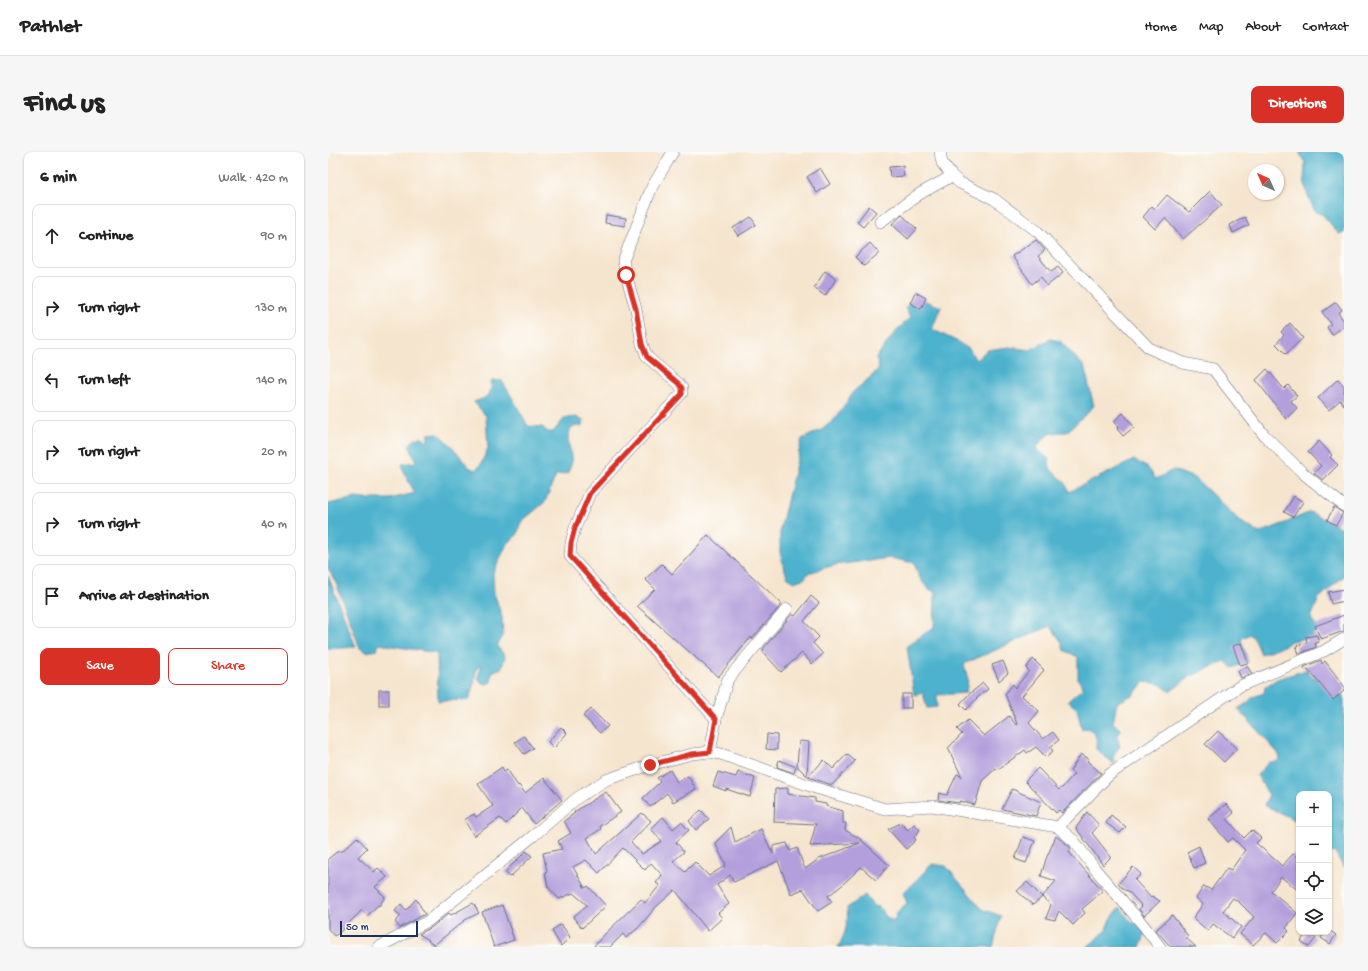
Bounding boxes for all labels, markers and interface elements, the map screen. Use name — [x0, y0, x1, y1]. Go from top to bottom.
text: Pathlet — [20, 16, 81, 39]
text: Home — [1145, 19, 1177, 36]
text: Map — [1199, 19, 1223, 36]
text: About — [1245, 19, 1281, 36]
text: Contact — [1303, 19, 1348, 36]
button: Directions — [1251, 86, 1344, 123]
text: Find us — [24, 88, 104, 121]
north arrow — [1248, 164, 1284, 200]
text: 6 min — [40, 168, 76, 188]
text: Walk · 420 m — [219, 171, 288, 186]
icon: ahead — [41, 225, 63, 247]
text: Continue — [79, 227, 133, 245]
text: 90 m — [261, 229, 287, 244]
route start — [617, 266, 635, 284]
icon: right — [41, 297, 63, 319]
text: Turn right — [79, 299, 139, 317]
text: 130 m — [255, 301, 287, 316]
icon: left — [41, 369, 63, 391]
text: Turn left — [79, 371, 130, 389]
text: 140 m — [256, 373, 287, 388]
icon: right — [41, 441, 63, 463]
text: Turn right — [79, 443, 139, 461]
text: 20 m — [261, 445, 287, 460]
icon: right — [41, 513, 63, 535]
text: Turn right — [79, 515, 139, 533]
text: 40 m — [261, 517, 287, 532]
icon: arrive — [41, 585, 63, 607]
text: Arrive at destination — [79, 587, 209, 605]
button: Save — [40, 648, 160, 685]
button: Share — [168, 648, 288, 685]
route end — [641, 756, 659, 774]
map controls — [1296, 791, 1332, 935]
button: + — [1296, 791, 1332, 827]
button: − — [1296, 827, 1332, 863]
button: locate — [1296, 863, 1332, 899]
button: layers — [1296, 899, 1332, 935]
scale bar — [340, 919, 418, 938]
text: 50 m — [346, 922, 368, 934]

